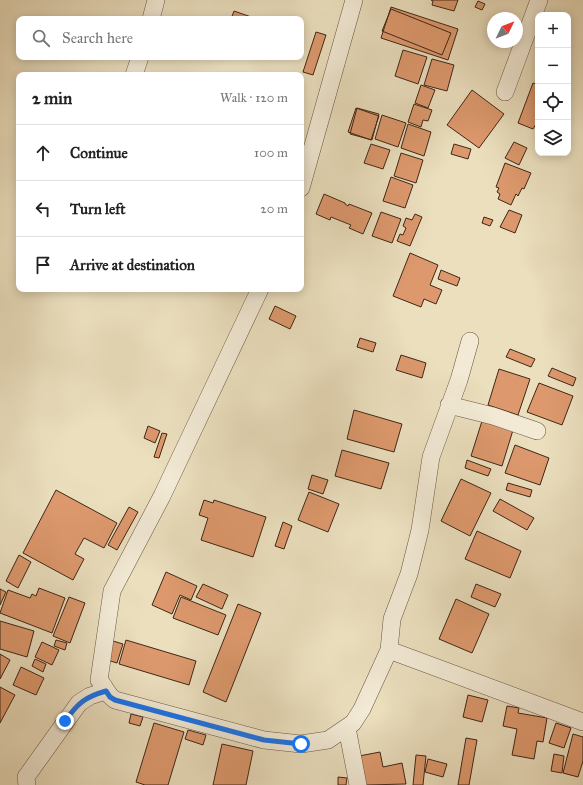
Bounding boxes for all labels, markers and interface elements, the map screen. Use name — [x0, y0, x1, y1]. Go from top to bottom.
north arrow — [487, 12, 523, 48]
map controls — [535, 12, 571, 156]
button: + — [535, 12, 571, 48]
search box — [16, 16, 304, 60]
icon: search — [30, 27, 52, 49]
text: Search here — [62, 29, 133, 47]
button: − — [535, 48, 571, 84]
button: locate — [535, 84, 571, 120]
text: 2 min — [32, 88, 72, 109]
text: Walk · 120 m — [220, 90, 288, 106]
button: layers — [535, 120, 571, 156]
icon: ahead — [32, 142, 54, 164]
text: Continue — [70, 144, 128, 162]
text: 100 m — [254, 145, 288, 161]
icon: left — [32, 198, 54, 220]
text: Turn left — [70, 200, 126, 218]
text: 20 m — [260, 201, 288, 217]
icon: arrive — [32, 254, 54, 276]
text: Arrive at destination — [70, 256, 195, 274]
route end — [56, 712, 74, 730]
route start — [292, 735, 310, 753]

